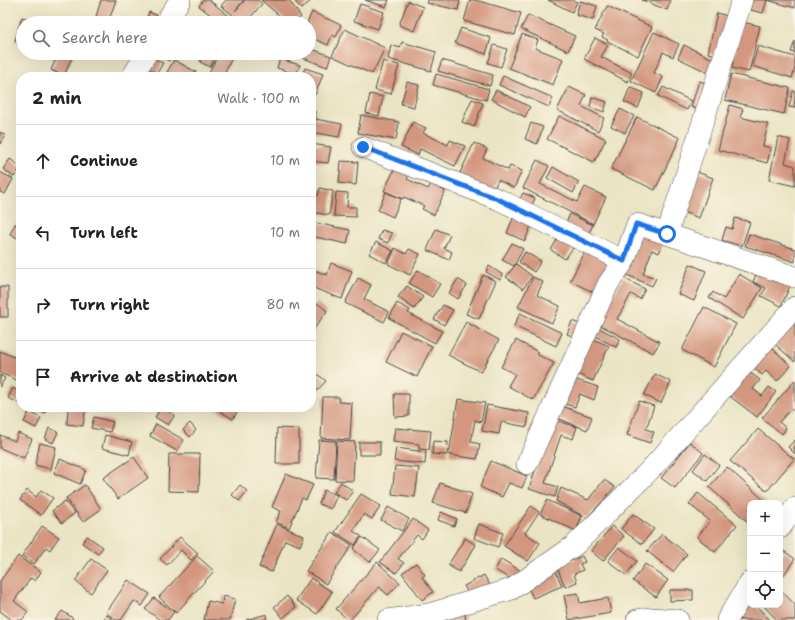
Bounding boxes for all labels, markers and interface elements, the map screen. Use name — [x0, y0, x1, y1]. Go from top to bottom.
search box — [16, 16, 316, 60]
icon: search — [30, 27, 52, 49]
text: Search here — [62, 28, 148, 48]
text: 2 min — [32, 87, 82, 109]
text: Walk · 100 m — [217, 90, 300, 107]
route end — [354, 138, 372, 156]
icon: ahead — [32, 150, 54, 172]
text: Continue — [70, 151, 138, 171]
text: 10 m — [270, 152, 300, 169]
icon: left — [32, 222, 54, 244]
text: Turn left — [70, 223, 138, 243]
text: 10 m — [270, 224, 300, 241]
route start — [658, 225, 676, 243]
icon: right — [32, 294, 54, 316]
text: Turn right — [70, 295, 150, 315]
text: 80 m — [266, 296, 300, 313]
icon: arrive — [32, 366, 54, 388]
text: Arrive at destination — [70, 367, 238, 387]
map controls — [747, 500, 783, 608]
button: + — [747, 500, 783, 536]
button: − — [747, 536, 783, 572]
button: locate — [747, 572, 783, 608]

